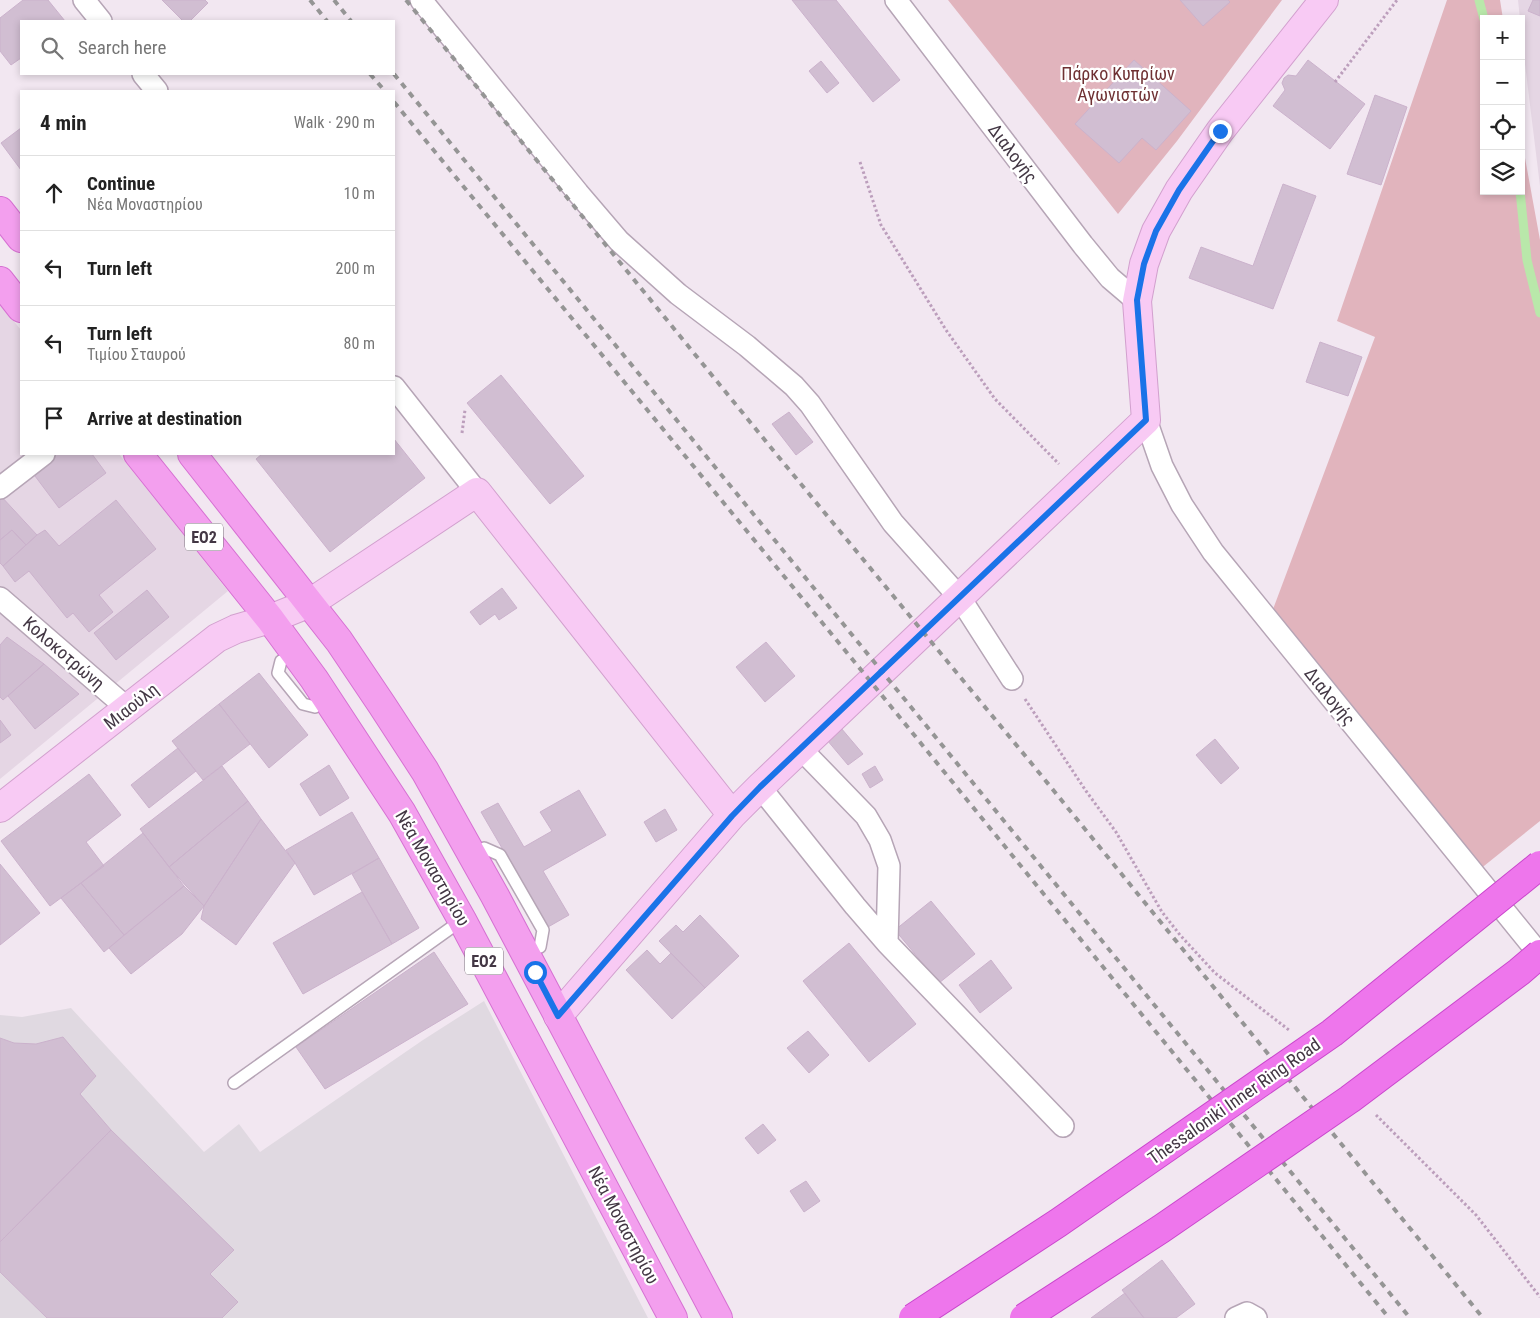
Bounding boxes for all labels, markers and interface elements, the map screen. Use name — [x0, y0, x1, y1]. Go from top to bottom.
map controls — [1480, 15, 1525, 195]
button: + — [1480, 15, 1525, 60]
search box — [20, 20, 395, 75]
icon: search — [38, 34, 66, 62]
text: Search here — [78, 36, 166, 59]
button: − — [1480, 60, 1525, 105]
park label: Πάρκο Κυπρίων Αγωνιστών — [1061, 63, 1175, 105]
button: locate — [1480, 105, 1525, 150]
text: 4 min — [40, 111, 87, 135]
text: Walk · 290 m — [294, 113, 375, 132]
street label: Διαλογής — [984, 119, 1042, 187]
route end — [1209, 120, 1232, 143]
button: layers — [1480, 150, 1525, 195]
text: Continue — [87, 172, 155, 195]
icon: ahead — [40, 179, 68, 207]
text: 10 m — [343, 184, 375, 203]
text: Νέα Μοναστηρίου — [87, 195, 203, 214]
icon: left — [40, 254, 68, 282]
text: Turn left — [87, 257, 152, 280]
text: 200 m — [336, 259, 375, 278]
text: Turn left — [87, 322, 152, 345]
icon: left — [40, 329, 68, 357]
text: 80 m — [343, 334, 375, 353]
text: Τιμίου Σταυρού — [87, 345, 186, 364]
icon: arrive — [40, 404, 68, 432]
text: Arrive at destination — [87, 407, 242, 430]
road number: ΕΟ2 — [185, 524, 223, 550]
street label: Κολοκοτρώνη — [19, 612, 109, 694]
street label: Διαλογής — [1300, 663, 1360, 729]
street label: Μιαούλη — [100, 678, 162, 734]
street label: Νέα Μοναστηρίου — [391, 806, 475, 930]
road number: ΕΟ2 — [465, 948, 503, 974]
route start — [524, 961, 547, 984]
street label: Thessaloniki Inner Ring Road — [1144, 1033, 1324, 1169]
street label: Νέα Μοναστηρίου — [584, 1163, 664, 1287]

